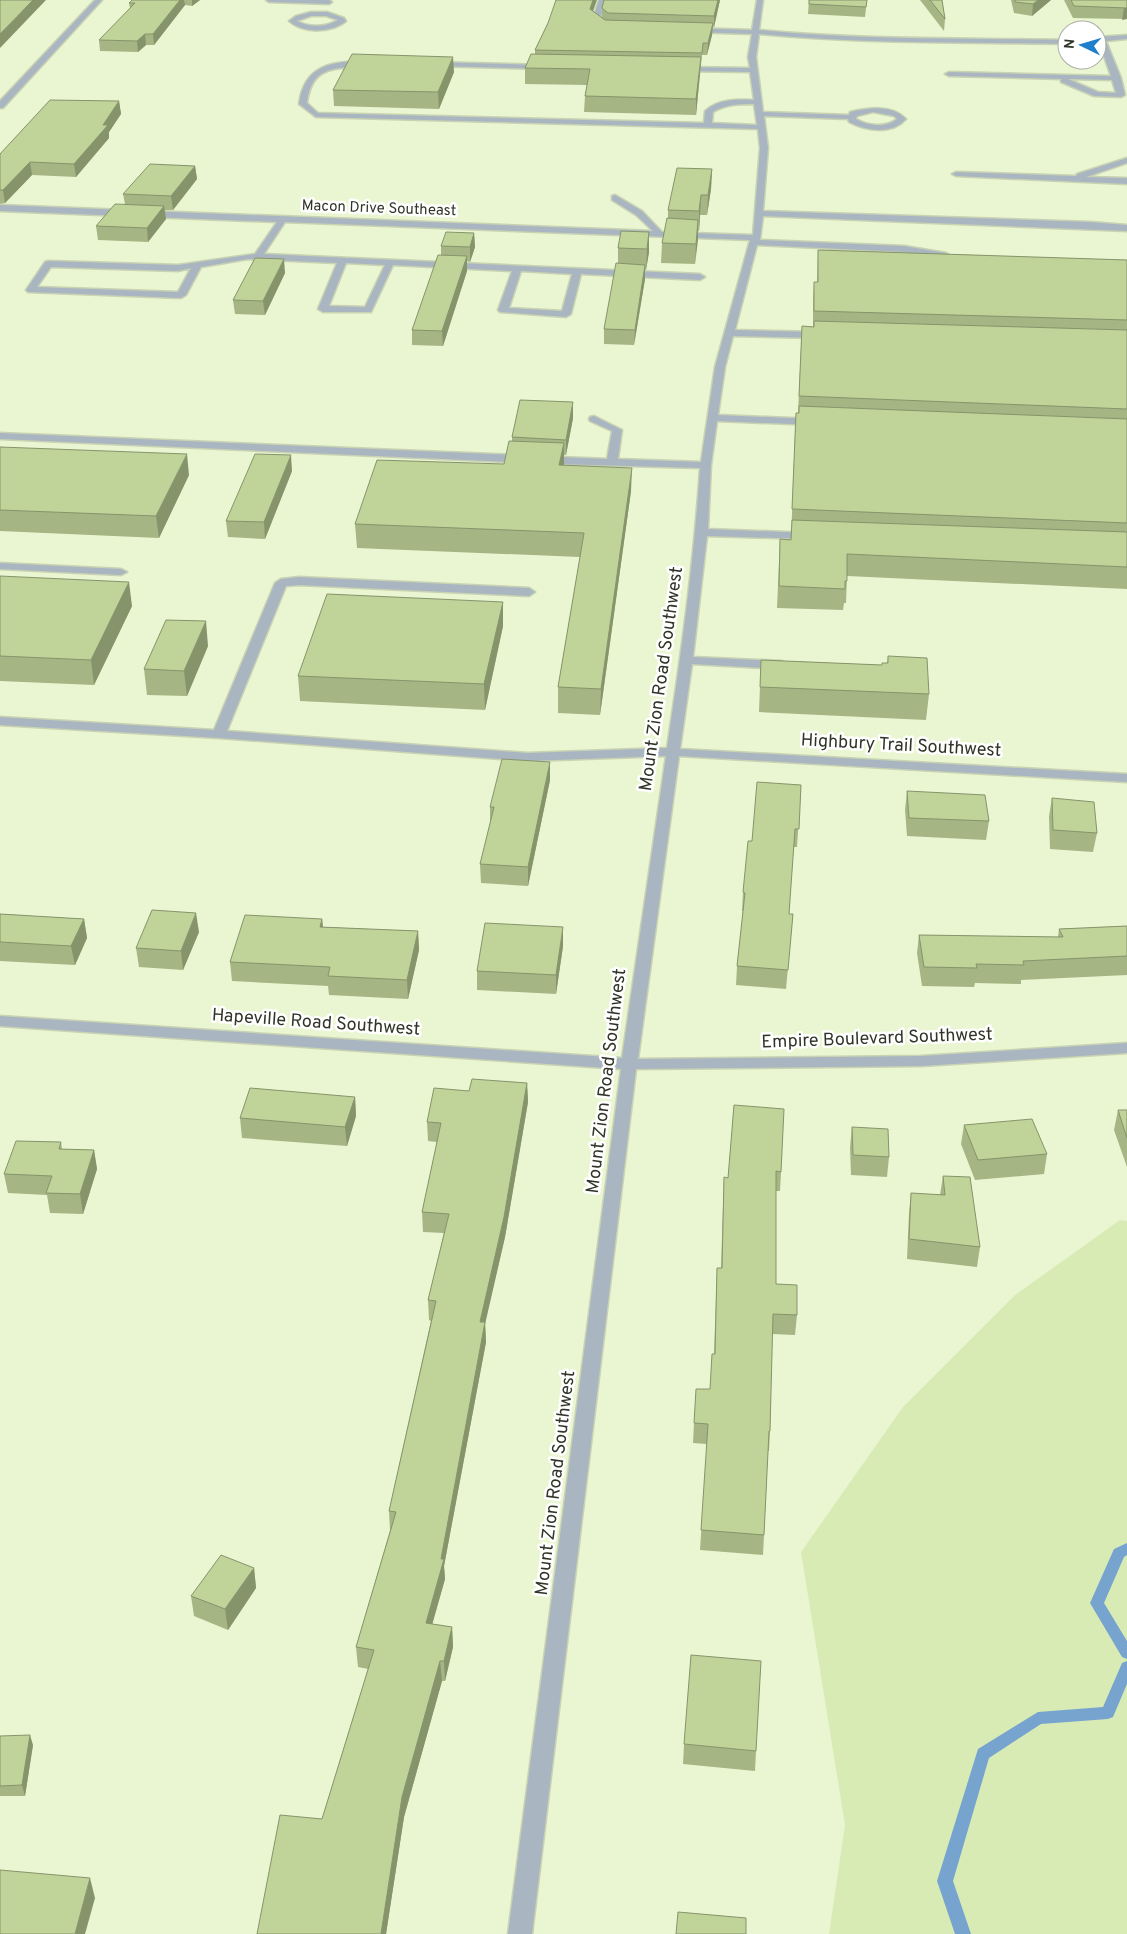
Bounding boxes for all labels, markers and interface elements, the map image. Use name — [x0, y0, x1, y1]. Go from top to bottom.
north arrow — [1057, 20, 1107, 70]
text: N — [1062, 38, 1079, 50]
street label: Macon Drive Southeast — [301, 197, 457, 221]
street label: Mount Zion Road Southwest — [635, 565, 689, 793]
street label: Highbury Trail Southwest — [800, 729, 1002, 763]
street label: Mount Zion Road Southwest — [582, 967, 632, 1195]
street label: Hapeville Road Southwest — [211, 1004, 421, 1042]
street label: Empire Boulevard Southwest — [761, 1023, 993, 1055]
street label: Mount Zion Road Southwest — [531, 1369, 581, 1597]

